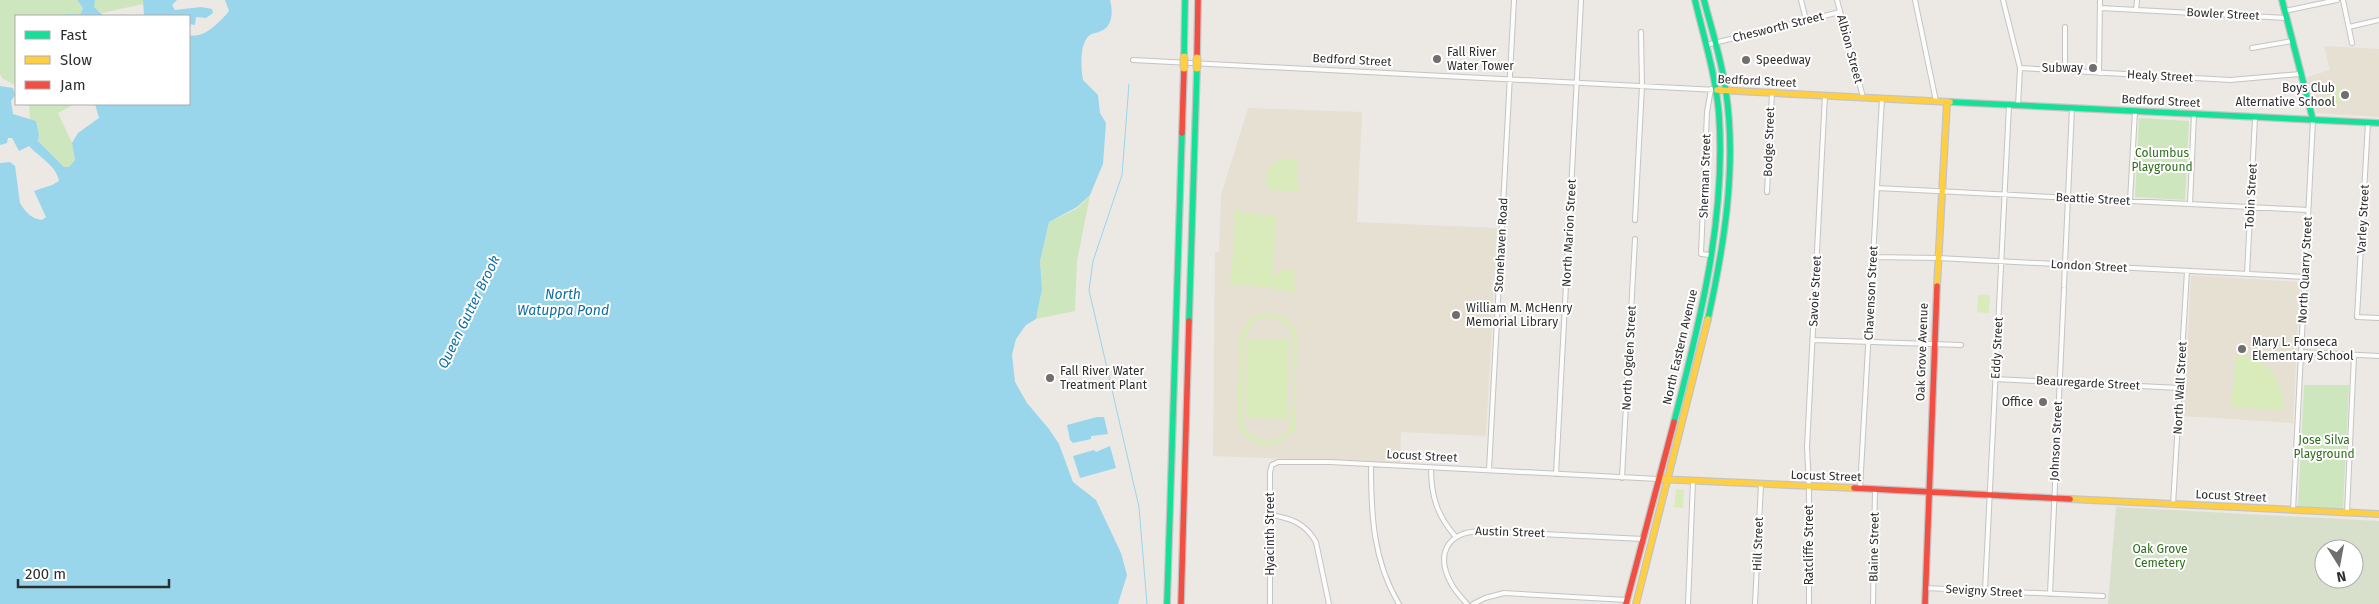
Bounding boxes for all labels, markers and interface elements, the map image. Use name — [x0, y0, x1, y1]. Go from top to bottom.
street label: Bowler Street — [2186, 5, 2261, 23]
street label: Chesworth Street — [1731, 9, 1825, 45]
street label: Albion Street — [1834, 13, 1866, 86]
legend — [15, 15, 190, 105]
text: Fast — [60, 26, 87, 44]
place label: Fall River Water Tower — [1447, 45, 1514, 73]
text: Slow — [60, 51, 92, 69]
street label: Bedford Street — [1312, 51, 1393, 69]
marker: Fall River Water Tower — [1431, 53, 1443, 65]
place label: Speedway — [1756, 53, 1811, 67]
marker: Speedway — [1740, 54, 1752, 66]
place label: Subway — [2042, 61, 2083, 75]
marker: Subway — [2087, 62, 2099, 74]
street label: Healy Street — [2127, 67, 2194, 85]
street label: Bedford Street — [1717, 72, 1798, 90]
text: Jam — [60, 76, 86, 94]
place label: Boys Club Alternative School — [2236, 81, 2335, 109]
marker: Boys Club Alternative School — [2339, 89, 2351, 101]
street label: Bedford Street — [2121, 92, 2202, 110]
street label: Bodge Street — [1761, 106, 1777, 177]
street label: Sherman Street — [1697, 133, 1713, 218]
park label: Columbus Playground — [2131, 146, 2193, 174]
street label: Tobin Street — [2242, 162, 2260, 229]
street label: North Marion Street — [1559, 178, 1579, 287]
street label: Varley Street — [2354, 184, 2372, 254]
street label: Beattie Street — [2055, 190, 2131, 208]
street label: Stonehaven Road — [1492, 197, 1510, 293]
street label: North Quarry Street — [2295, 215, 2315, 324]
street label: Chavenson Street — [1862, 245, 1881, 341]
water label: Queen Gutter Brook — [434, 252, 504, 371]
street label: Savoie Street — [1806, 254, 1824, 327]
street label: London Street — [2050, 257, 2128, 275]
water label: North Watuppa Pond — [517, 286, 609, 319]
street label: North Eastern Avenue — [1660, 288, 1700, 406]
place label: William M. McHenry Memorial Library — [1466, 301, 1573, 329]
street label: Oak Grove Avenue — [1913, 303, 1931, 401]
street label: North Ogden Street — [1619, 304, 1639, 411]
marker: William M. McHenry Memorial Library — [1450, 309, 1462, 321]
street label: Eddy Street — [1988, 316, 2006, 379]
place label: Mary L. Fonseca Elementary School — [2252, 335, 2354, 363]
street label: North Wall Street — [2171, 340, 2189, 435]
marker: Mary L. Fonseca Elementary School — [2236, 343, 2248, 355]
place label: Fall River Water Treatment Plant — [1060, 364, 1148, 392]
marker: Fall River Water Treatment Plant — [1044, 372, 1056, 384]
street label: Beauregarde Street — [2036, 373, 2141, 393]
place label: Office — [2002, 395, 2033, 409]
marker: Office — [2037, 396, 2049, 408]
street label: Johnson Street — [2047, 400, 2065, 481]
park label: Jose Silva Playground — [2293, 433, 2355, 461]
street label: Locust Street — [1386, 447, 1458, 465]
street label: Locust Street — [1790, 468, 1862, 484]
street label: Locust Street — [2195, 487, 2267, 505]
street label: Hyacinth Street — [1263, 492, 1277, 576]
street label: Ratcliffe Street — [1802, 504, 1816, 585]
street label: Blaine Street — [1866, 511, 1882, 582]
street label: Hill Street — [1750, 516, 1766, 571]
street label: Austin Street — [1475, 524, 1546, 540]
north arrow — [2314, 539, 2364, 589]
park label: Oak Grove Cemetery — [2132, 542, 2188, 570]
scale bar — [18, 556, 169, 588]
text: 200 m — [25, 565, 66, 583]
text: N — [2335, 567, 2348, 586]
street label: Sevigny Street — [1945, 582, 2024, 600]

